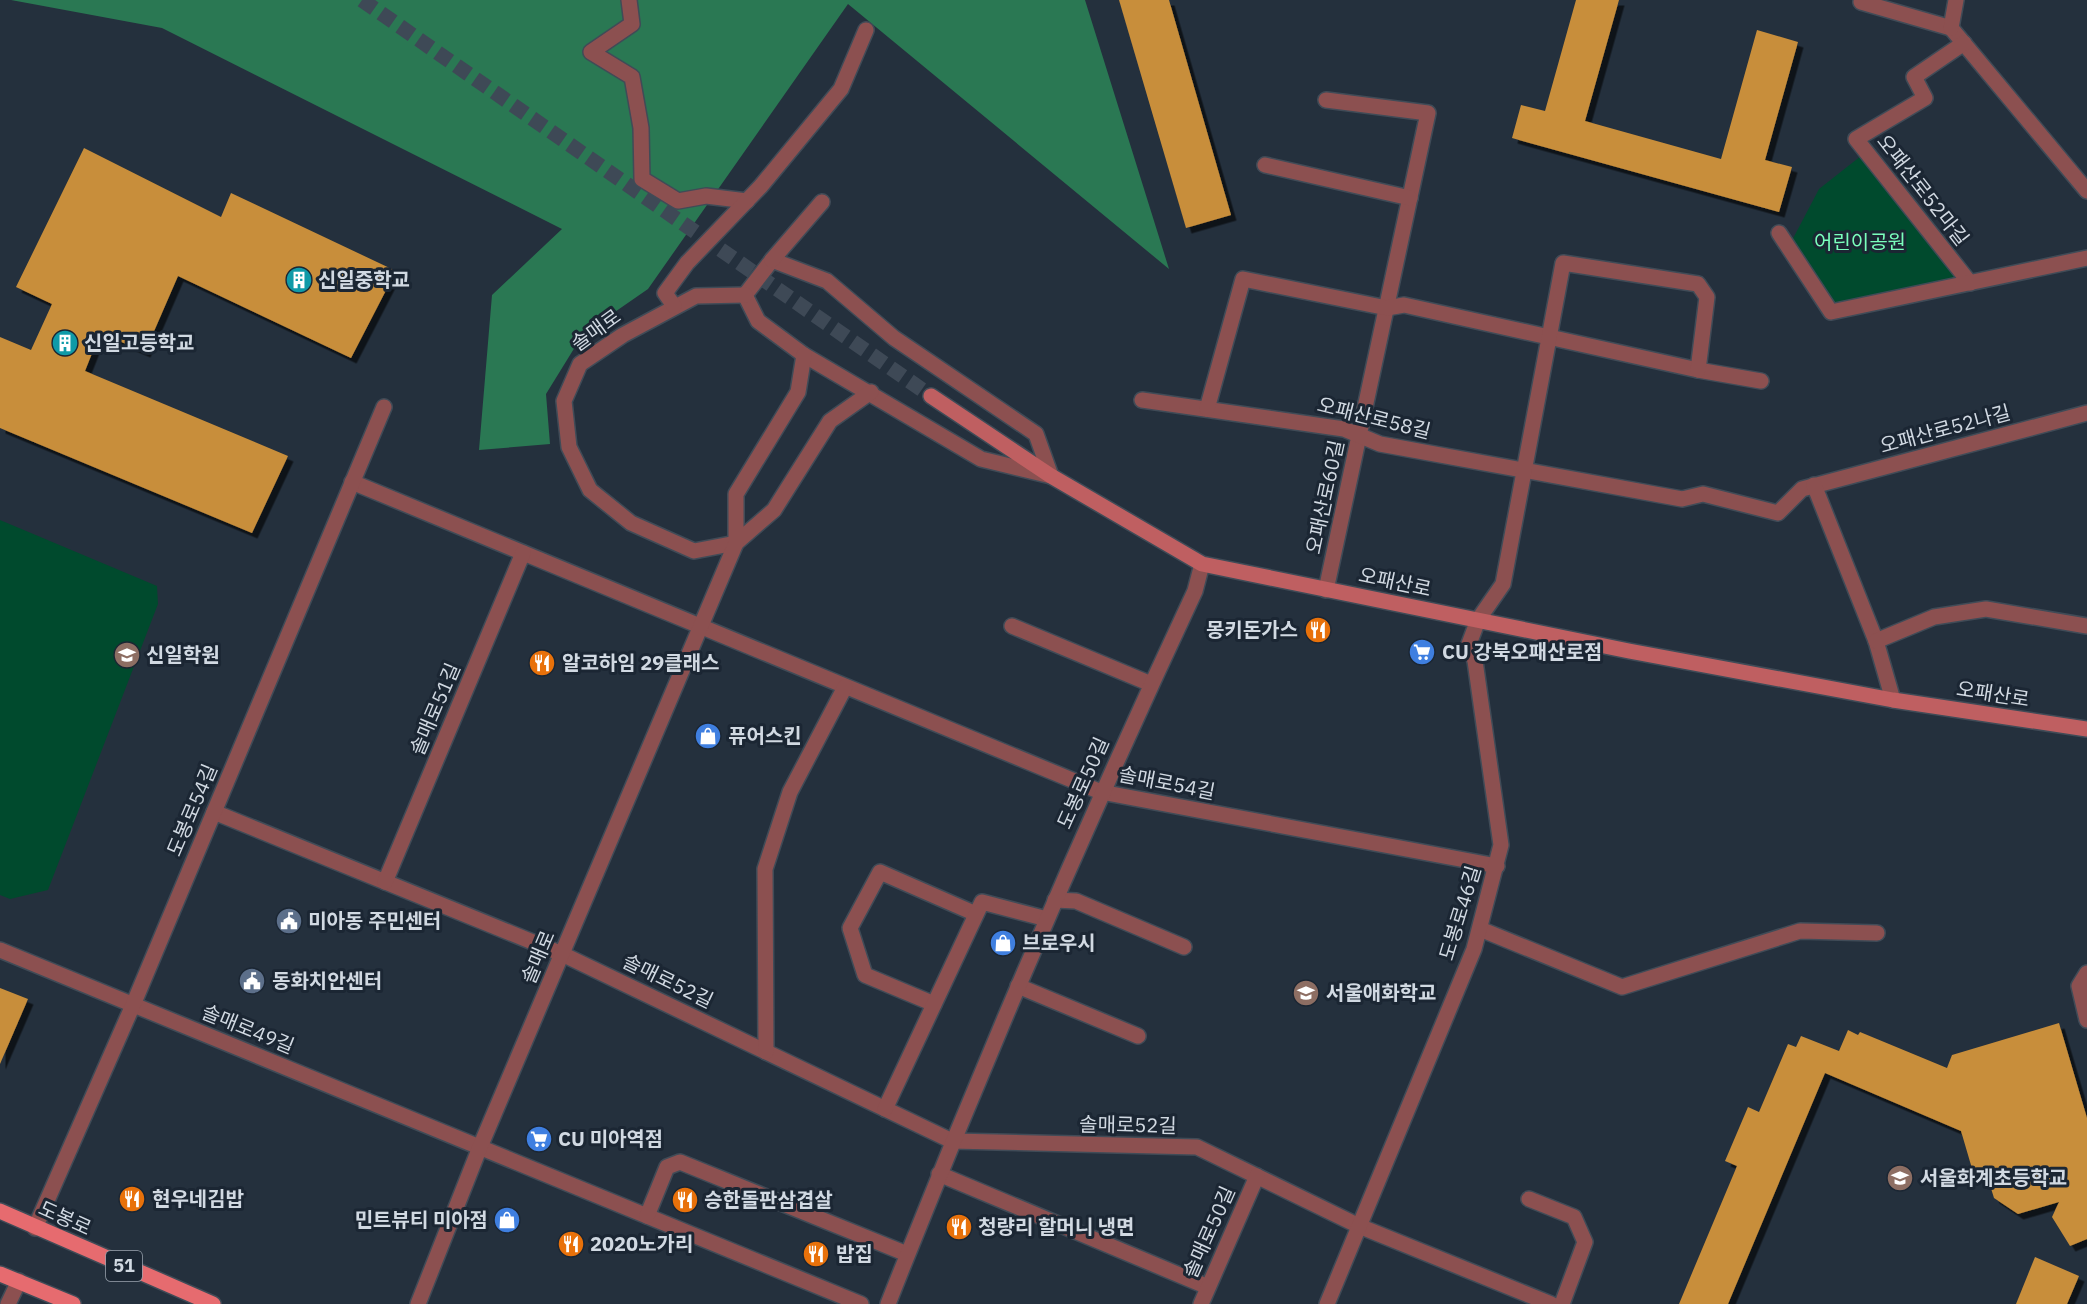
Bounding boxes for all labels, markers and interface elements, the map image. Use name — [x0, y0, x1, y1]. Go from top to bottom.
street label: 오패산로52마길 — [1871, 128, 1975, 251]
park label: 어린이공원 — [1814, 228, 1906, 255]
building icon: 신일중학교 — [284, 265, 314, 295]
place label: 신일중학교 — [318, 266, 410, 293]
street label: 솔매로 — [565, 302, 626, 357]
building icon: 신일고등학교 — [50, 328, 80, 358]
place label: 신일고등학교 — [84, 329, 194, 356]
street label: 오패산로58길 — [1315, 390, 1434, 445]
street label: 오패산로52나길 — [1876, 398, 2013, 459]
street label: 오패산로60길 — [1299, 437, 1350, 556]
street label: 오패산로 — [1356, 561, 1434, 602]
restaurant icon: 몽키돈가스 — [1303, 615, 1333, 645]
place label: 몽키돈가스 — [1206, 616, 1298, 643]
supermarket icon: CU 강북오패산로점 — [1407, 637, 1437, 667]
place label: CU 강북오패산로점 — [1442, 638, 1602, 665]
school or university icon: 신일학원 — [112, 640, 142, 670]
place label: 신일학원 — [146, 641, 220, 668]
restaurant icon: 알코하임 29클래스 — [527, 648, 557, 678]
place label: 알코하임 29클래스 — [562, 649, 720, 676]
street label: 솔매로51길 — [403, 659, 466, 759]
street label: 오패산로 — [1955, 674, 2032, 713]
shop icon: 퓨어스킨 — [693, 721, 723, 751]
place label: 퓨어스킨 — [728, 722, 802, 749]
street label: 도봉로50길 — [1050, 733, 1115, 833]
street label: 도봉로54길 — [160, 760, 223, 860]
street label: 솔매로54길 — [1117, 760, 1218, 805]
street label: 도봉로46길 — [1432, 862, 1487, 963]
public building icon: 미아동 주민센터 — [274, 906, 304, 936]
place label: 미아동 주민센터 — [308, 907, 442, 934]
street label: 솔매로 — [514, 926, 561, 987]
shop icon: 브로우시 — [988, 928, 1018, 958]
place label: 브로우시 — [1022, 929, 1096, 956]
street label: 솔매로52길 — [618, 947, 718, 1014]
public building icon: 동화치안센터 — [237, 966, 267, 996]
place label: 동화치안센터 — [272, 967, 382, 994]
school or university icon: 서울애화학교 — [1291, 978, 1321, 1008]
place label: 서울애화학교 — [1326, 979, 1436, 1006]
street label: 솔매로49길 — [198, 998, 298, 1059]
street label: 솔매로52길 — [1079, 1110, 1177, 1139]
supermarket icon: CU 미아역점 — [524, 1124, 554, 1154]
place label: CU 미아역점 — [558, 1125, 663, 1152]
school or university icon: 서울화계초등학교 — [1885, 1163, 1915, 1193]
place label: 서울화계초등학교 — [1920, 1164, 2067, 1191]
street label: 솔매로50길 — [1176, 1182, 1241, 1282]
restaurant icon: 현우네김밥 — [117, 1184, 147, 1214]
place label: 현우네김밥 — [152, 1185, 245, 1212]
restaurant icon: 승한돌판삼겹살 — [670, 1185, 700, 1215]
place label: 승한돌판삼겹살 — [704, 1186, 833, 1213]
street label: 도봉로 — [34, 1194, 96, 1241]
shop icon: 민트뷰티 미아점 — [492, 1205, 522, 1235]
place label: 민트뷰티 미아점 — [354, 1206, 488, 1233]
restaurant icon: 청량리 할머니 냉면 — [944, 1212, 974, 1242]
place label: 청량리 할머니 냉면 — [978, 1213, 1135, 1240]
restaurant icon: 2020노가리 — [556, 1229, 586, 1259]
place label: 2020노가리 — [590, 1230, 693, 1257]
restaurant icon: 밥집 — [801, 1239, 831, 1269]
place label: 밥집 — [836, 1240, 873, 1267]
road number: 51 — [106, 1251, 142, 1281]

